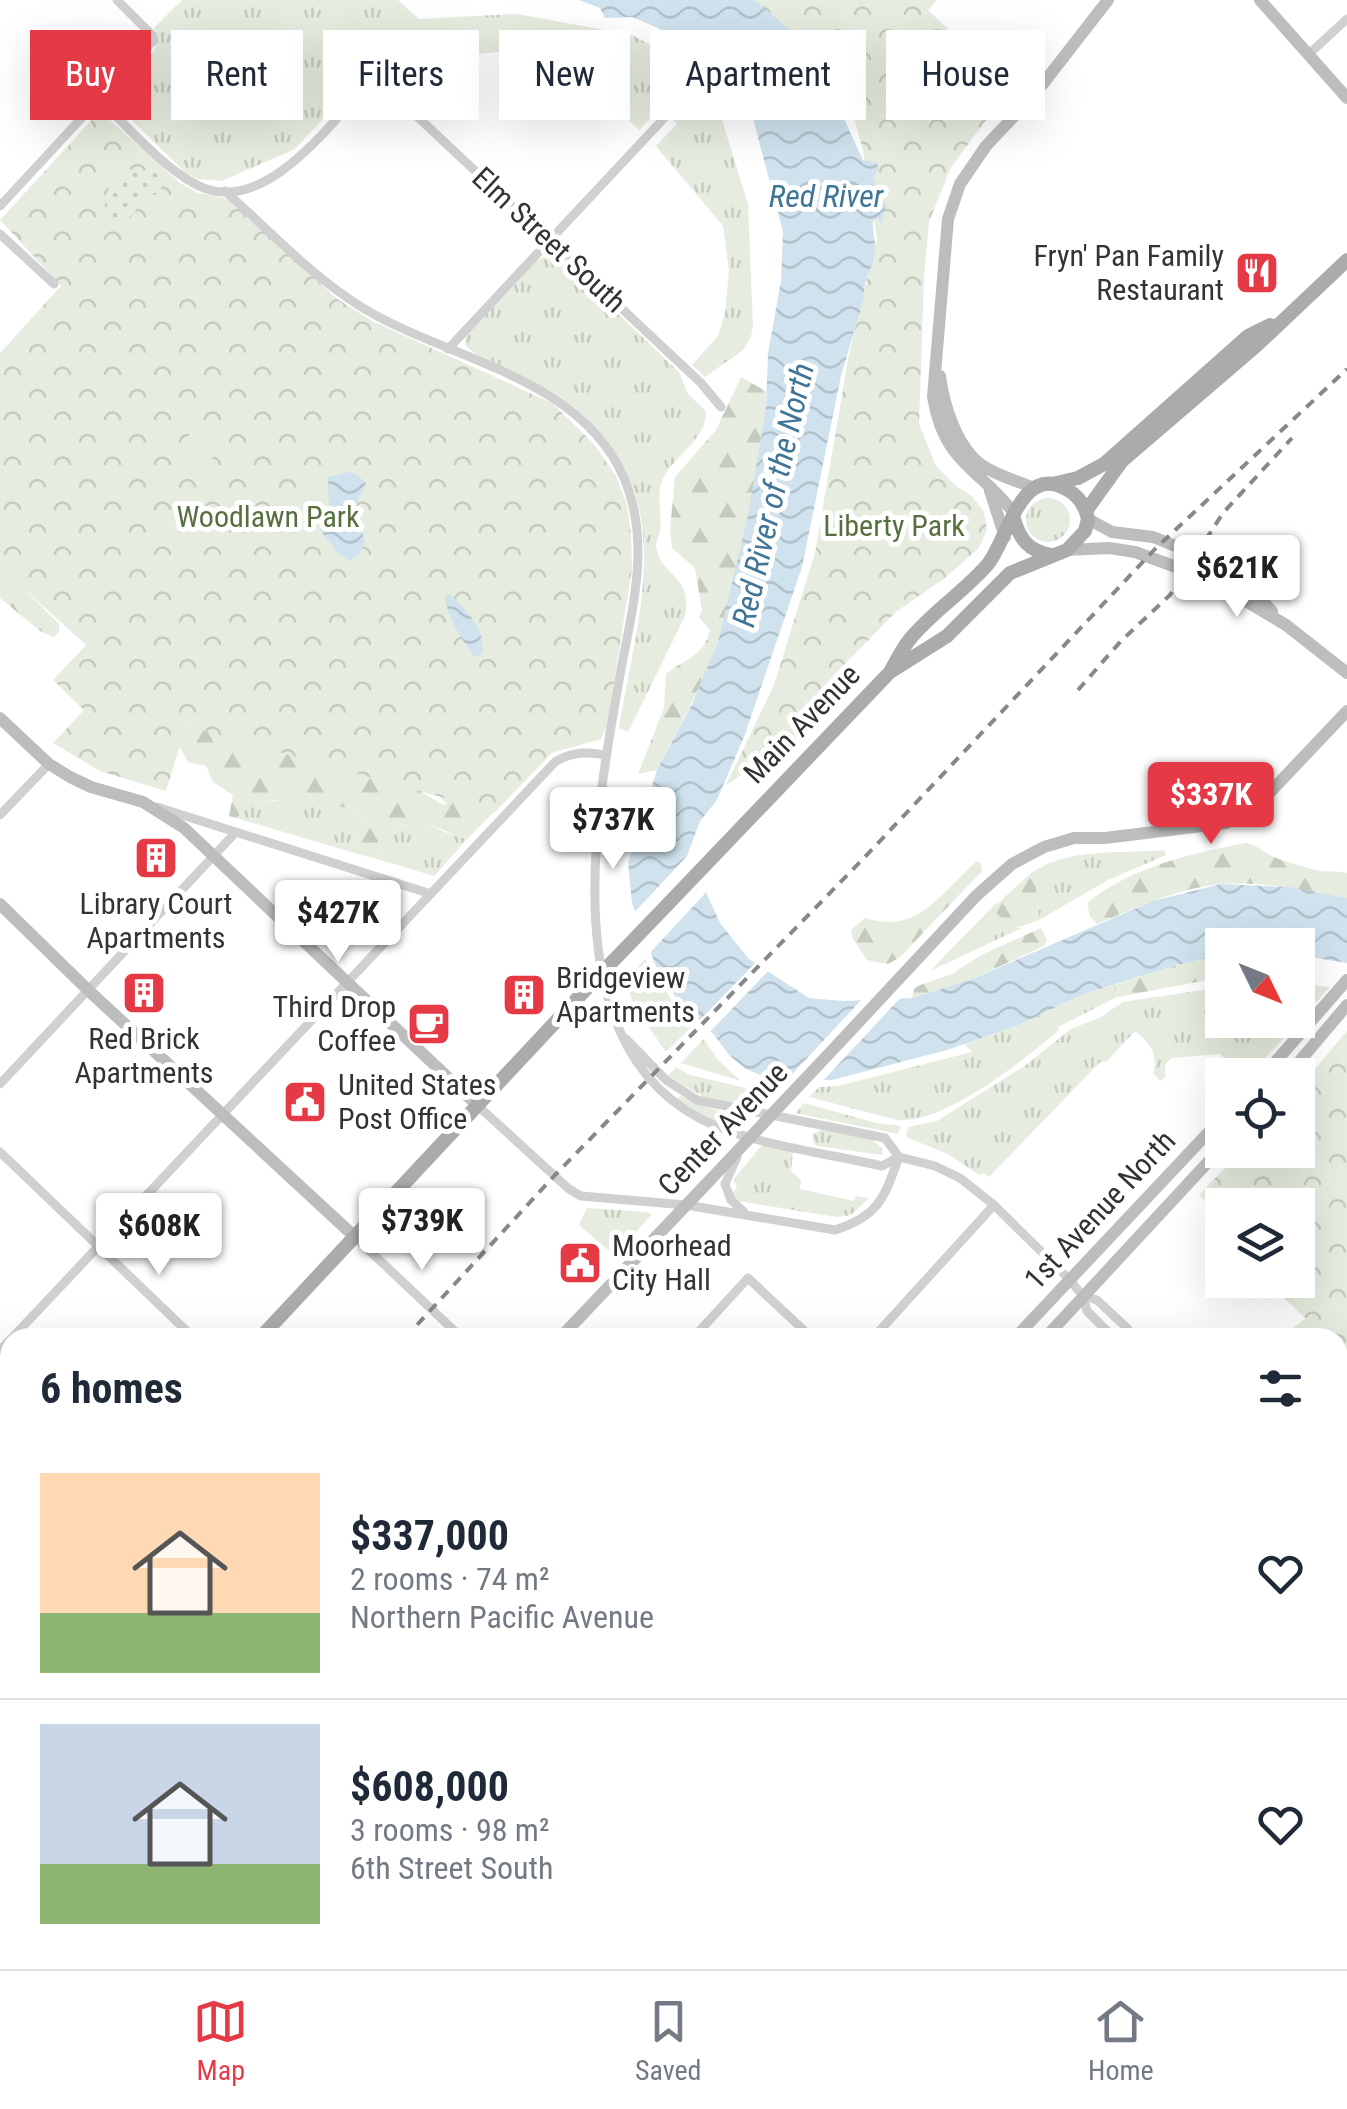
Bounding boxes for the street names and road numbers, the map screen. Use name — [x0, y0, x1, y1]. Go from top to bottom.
street label: Elm Street South — [465, 160, 633, 320]
street label: Main Avenue — [736, 657, 867, 790]
street label: Center Avenue — [651, 1055, 795, 1202]
street label: 1st Avenue North — [1017, 1123, 1182, 1296]

